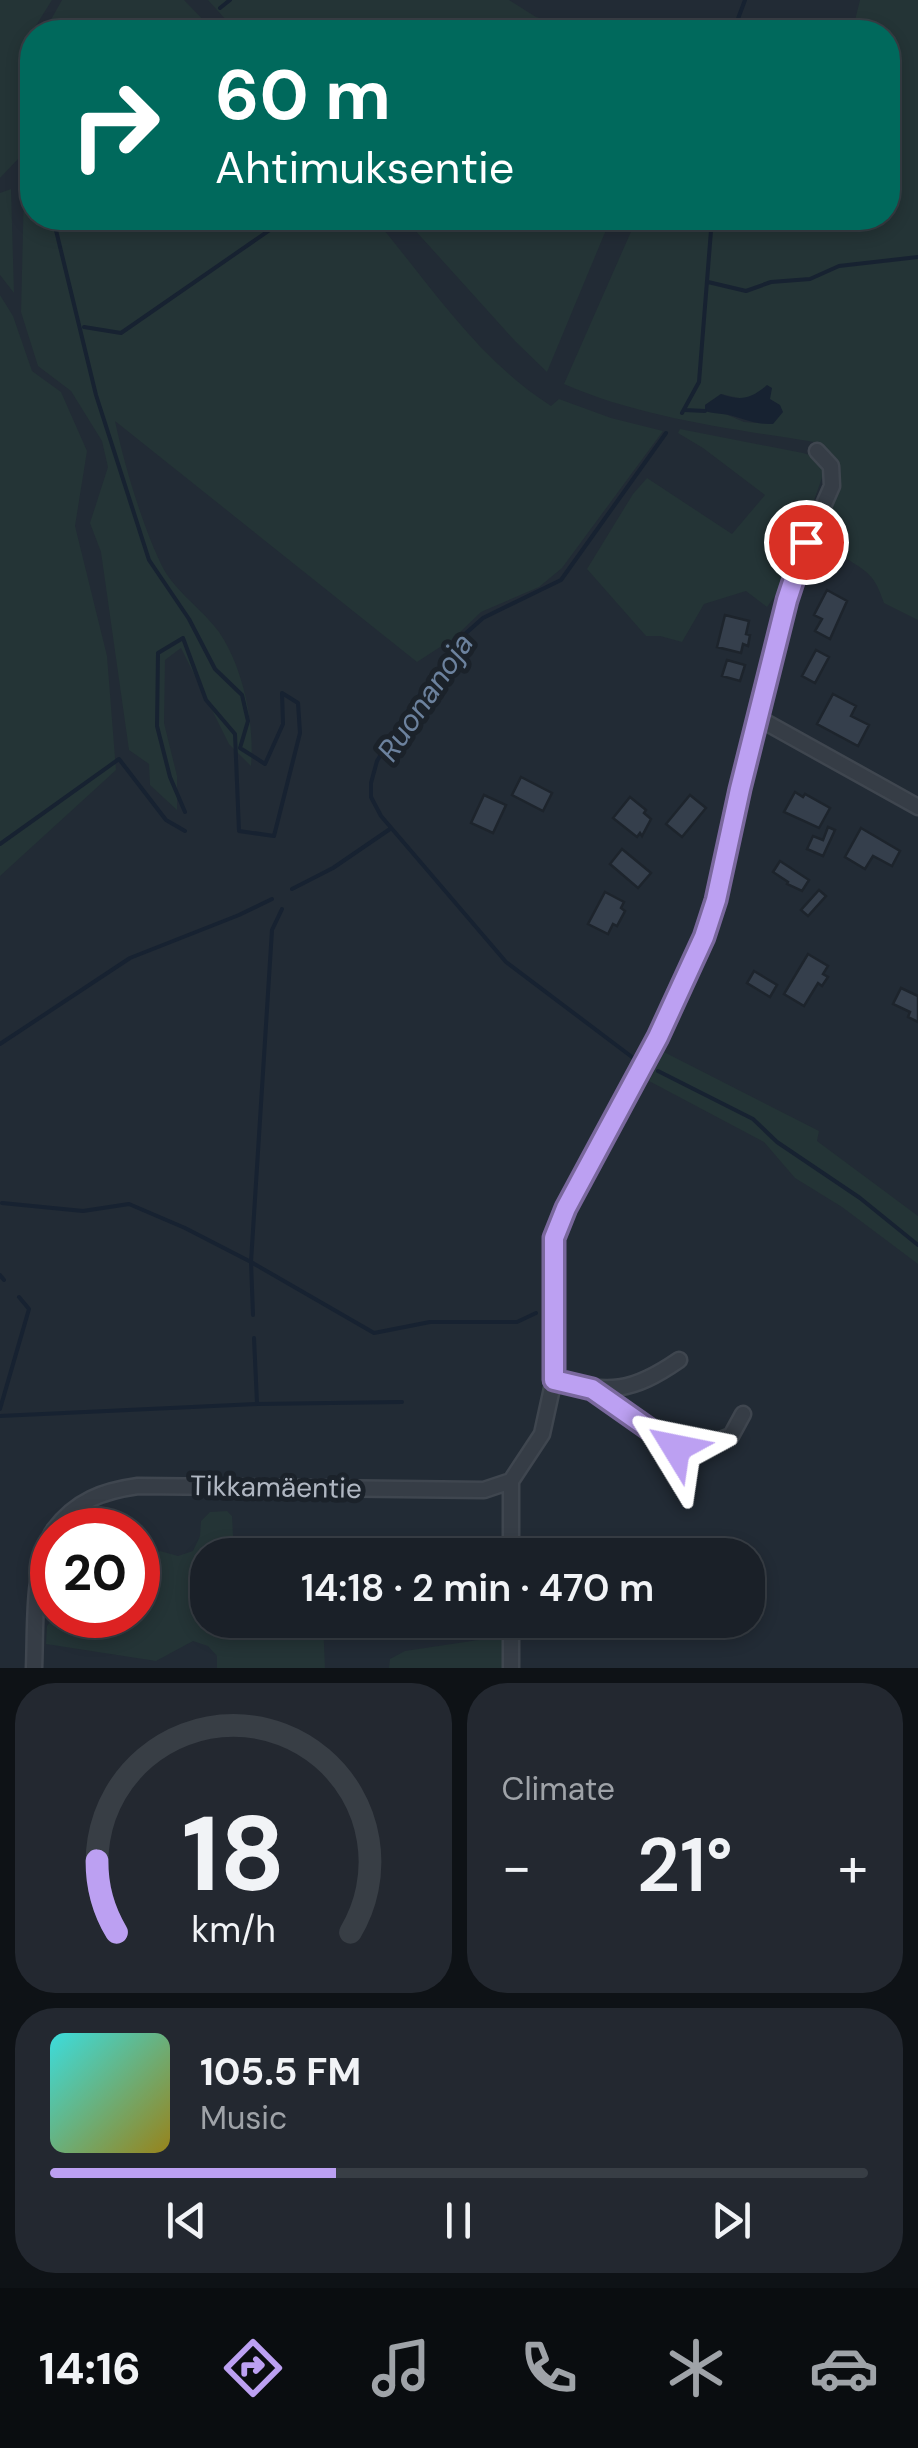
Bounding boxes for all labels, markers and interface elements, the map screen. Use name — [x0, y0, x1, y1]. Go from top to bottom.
text: 60 m — [215, 50, 391, 141]
icon: right — [50, 60, 180, 190]
text: Ahtimuksentie — [215, 138, 514, 197]
pin — [764, 500, 849, 585]
icon: arrive — [779, 515, 834, 570]
water label: Ruonanoja — [368, 626, 482, 768]
position arrow — [624, 1396, 728, 1500]
street label: Tikkamäentie — [190, 1467, 362, 1507]
speed limit sign: 20 — [30, 1508, 160, 1638]
text: 14:18 · 2 min · 470 m — [301, 1563, 654, 1613]
text: Climate — [502, 1768, 615, 1810]
text: 18 — [181, 1787, 285, 1922]
text: 21° — [637, 1817, 733, 1914]
text: − — [502, 1831, 532, 1903]
text: + — [838, 1831, 868, 1903]
text: km/h — [191, 1907, 275, 1953]
text: 105.5 FM — [200, 2047, 361, 2097]
text: Music — [200, 2097, 287, 2139]
icon: previous — [159, 2193, 214, 2248]
icon: pause — [431, 2193, 486, 2248]
icon: next — [704, 2193, 759, 2248]
icon: directions — [218, 2333, 288, 2403]
icon: music — [366, 2333, 436, 2403]
icon: phone — [514, 2333, 584, 2403]
icon: climate — [661, 2333, 731, 2403]
icon: car — [809, 2333, 879, 2403]
text: 14:16 — [39, 2339, 141, 2398]

